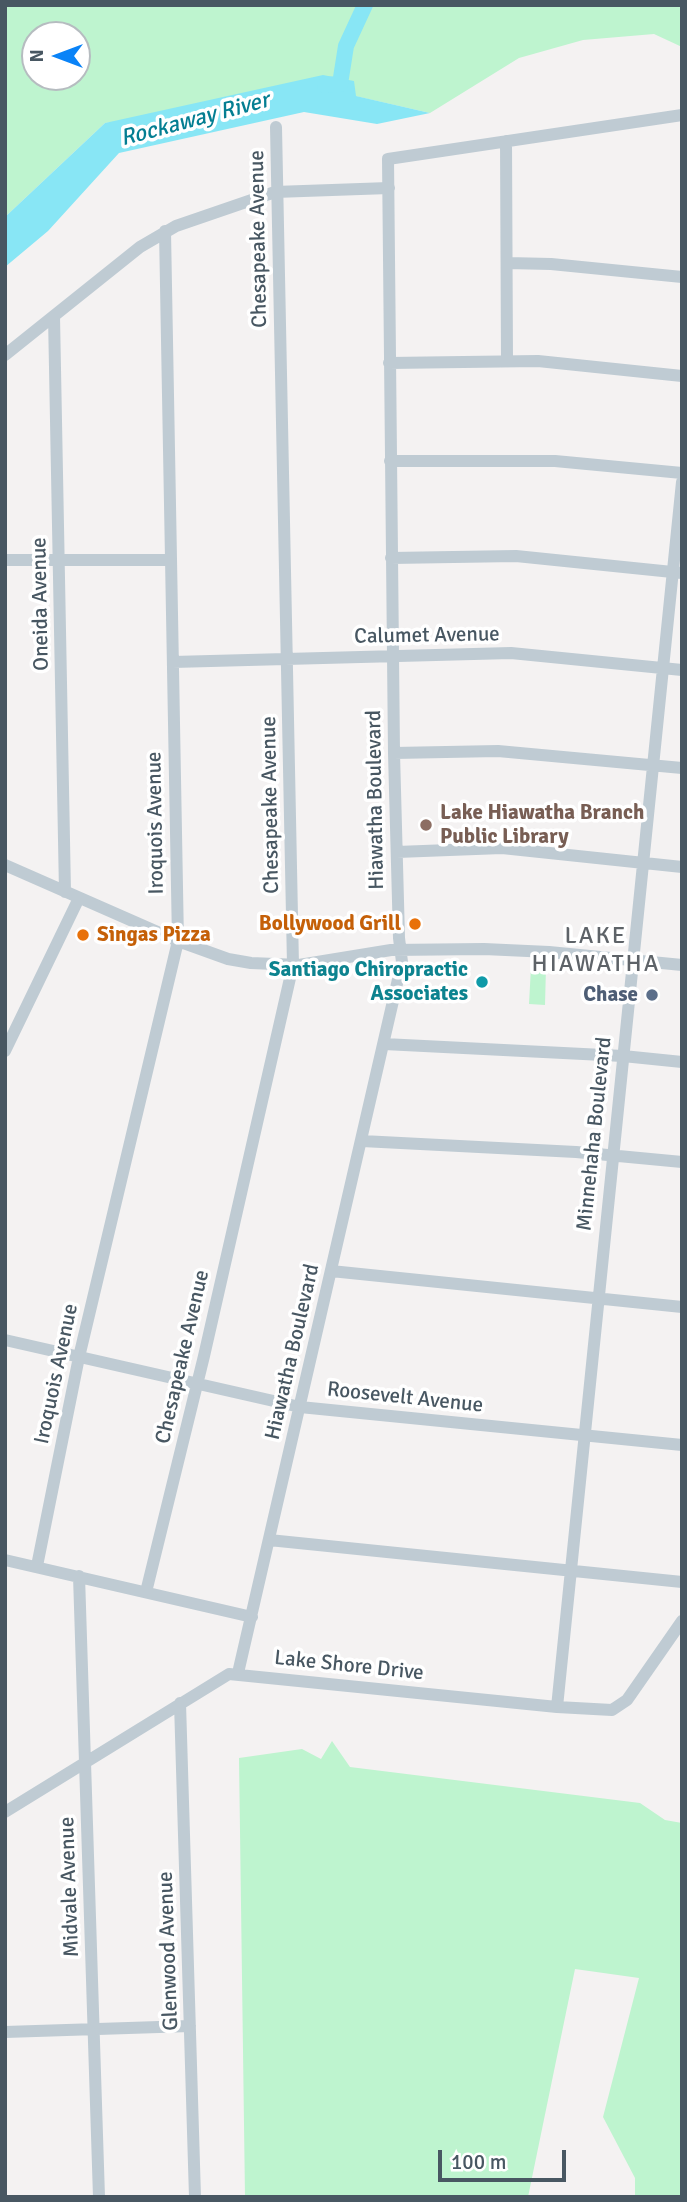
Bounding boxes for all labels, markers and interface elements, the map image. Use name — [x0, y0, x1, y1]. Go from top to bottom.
north arrow — [21, 21, 91, 91]
text: N — [25, 49, 49, 63]
water label: Rockaway River — [118, 87, 272, 153]
street label: Chesapeake Avenue — [245, 150, 273, 328]
street label: Oneida Avenue — [27, 537, 55, 671]
street label: Calumet Avenue — [354, 622, 500, 650]
street label: Hiawatha Boulevard — [362, 710, 390, 890]
street label: Chesapeake Avenue — [257, 716, 285, 894]
street label: Iroquois Avenue — [142, 751, 170, 895]
place label: Lake Hiawatha Branch Public Library — [440, 800, 644, 850]
marker: Lake Hiawatha Branch Public Library — [418, 817, 434, 833]
place label: Bollywood Grill — [259, 911, 401, 937]
marker: Bollywood Grill — [407, 916, 423, 932]
place label: Singas Pizza — [97, 922, 211, 948]
district label: LAKE HIAWATHA — [533, 923, 659, 979]
marker: Singas Pizza — [75, 927, 91, 943]
place label: Santiago Chiropractic Associates — [269, 957, 468, 1007]
marker: Santiago Chiropractic Associates — [474, 974, 490, 990]
place label: Chase — [583, 982, 638, 1008]
marker: Chase — [644, 987, 660, 1003]
street label: Minnehaha Boulevard — [572, 1036, 618, 1232]
street label: Hiawatha Boulevard — [260, 1262, 326, 1442]
street label: Chesapeake Avenue — [151, 1268, 215, 1446]
street label: Iroquois Avenue — [30, 1301, 84, 1447]
street label: Roosevelt Avenue — [326, 1377, 484, 1419]
street label: Lake Shore Drive — [273, 1646, 425, 1686]
street label: Midvale Avenue — [55, 1816, 85, 1958]
street label: Glenwood Avenue — [154, 1871, 184, 2031]
scale bar — [442, 2136, 570, 2180]
text: 100 m — [451, 2149, 506, 2175]

